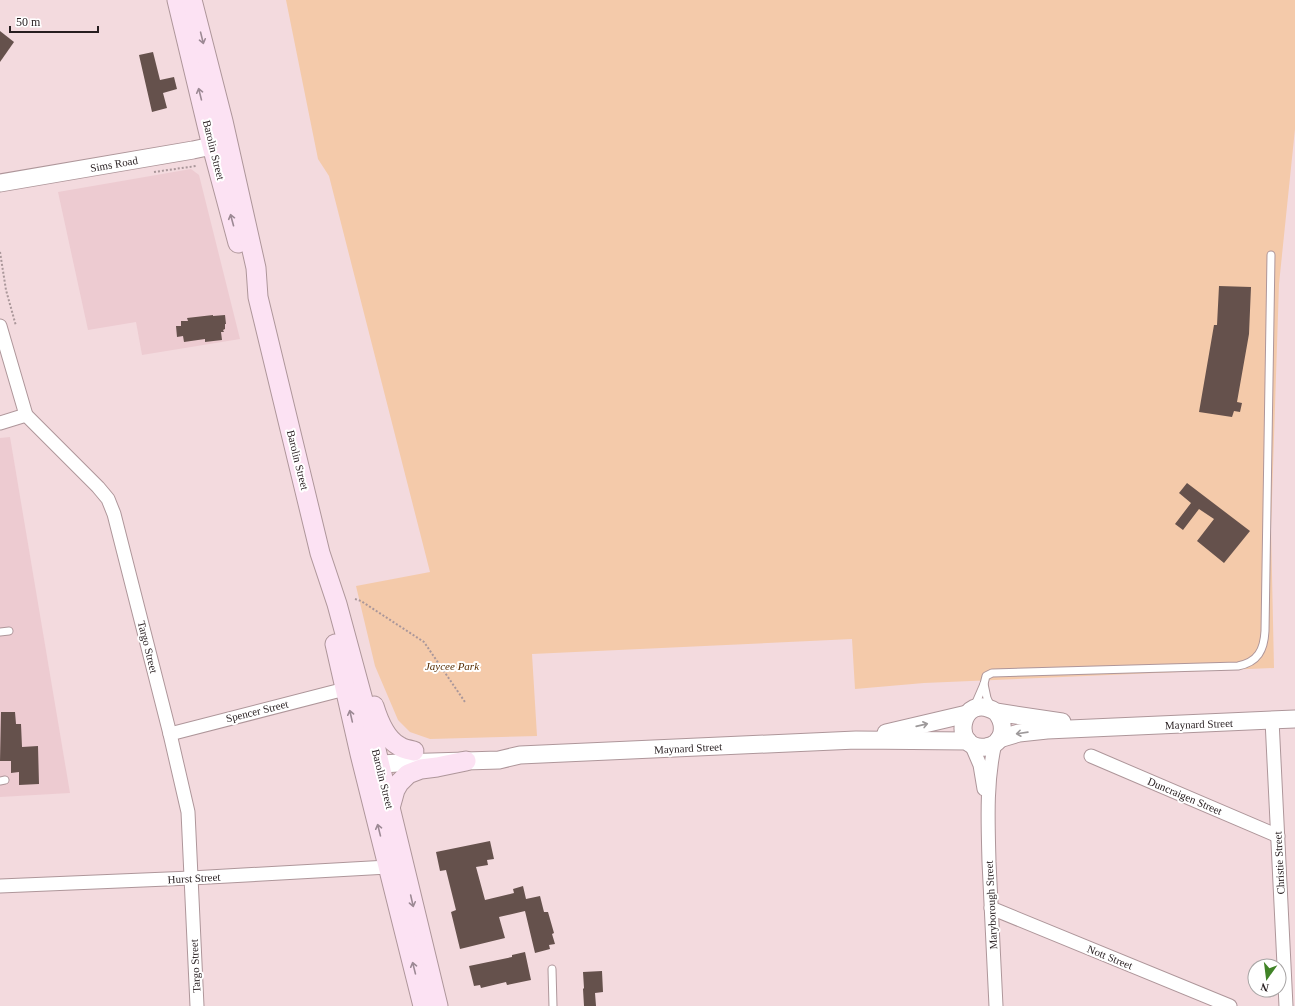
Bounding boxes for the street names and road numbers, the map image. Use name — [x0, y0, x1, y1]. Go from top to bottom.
street label: Barolin Street — [201, 119, 227, 181]
street label: Sims Road — [89, 154, 139, 174]
street label: Barolin Street — [285, 429, 311, 491]
street label: Targo Street — [136, 619, 160, 675]
street label: Spencer Street — [225, 697, 289, 725]
street label: Maynard Street — [1165, 717, 1233, 731]
street label: Maynard Street — [654, 740, 722, 756]
street label: Barolin Street — [370, 748, 396, 810]
street label: Duncraigen Street — [1146, 775, 1224, 817]
street label: Christie Street — [1271, 831, 1287, 895]
street label: Maryborough Street — [983, 860, 999, 950]
street label: Hurst Street — [167, 871, 221, 885]
street label: Targo Street — [188, 939, 202, 993]
street label: Nott Street — [1086, 942, 1134, 972]

